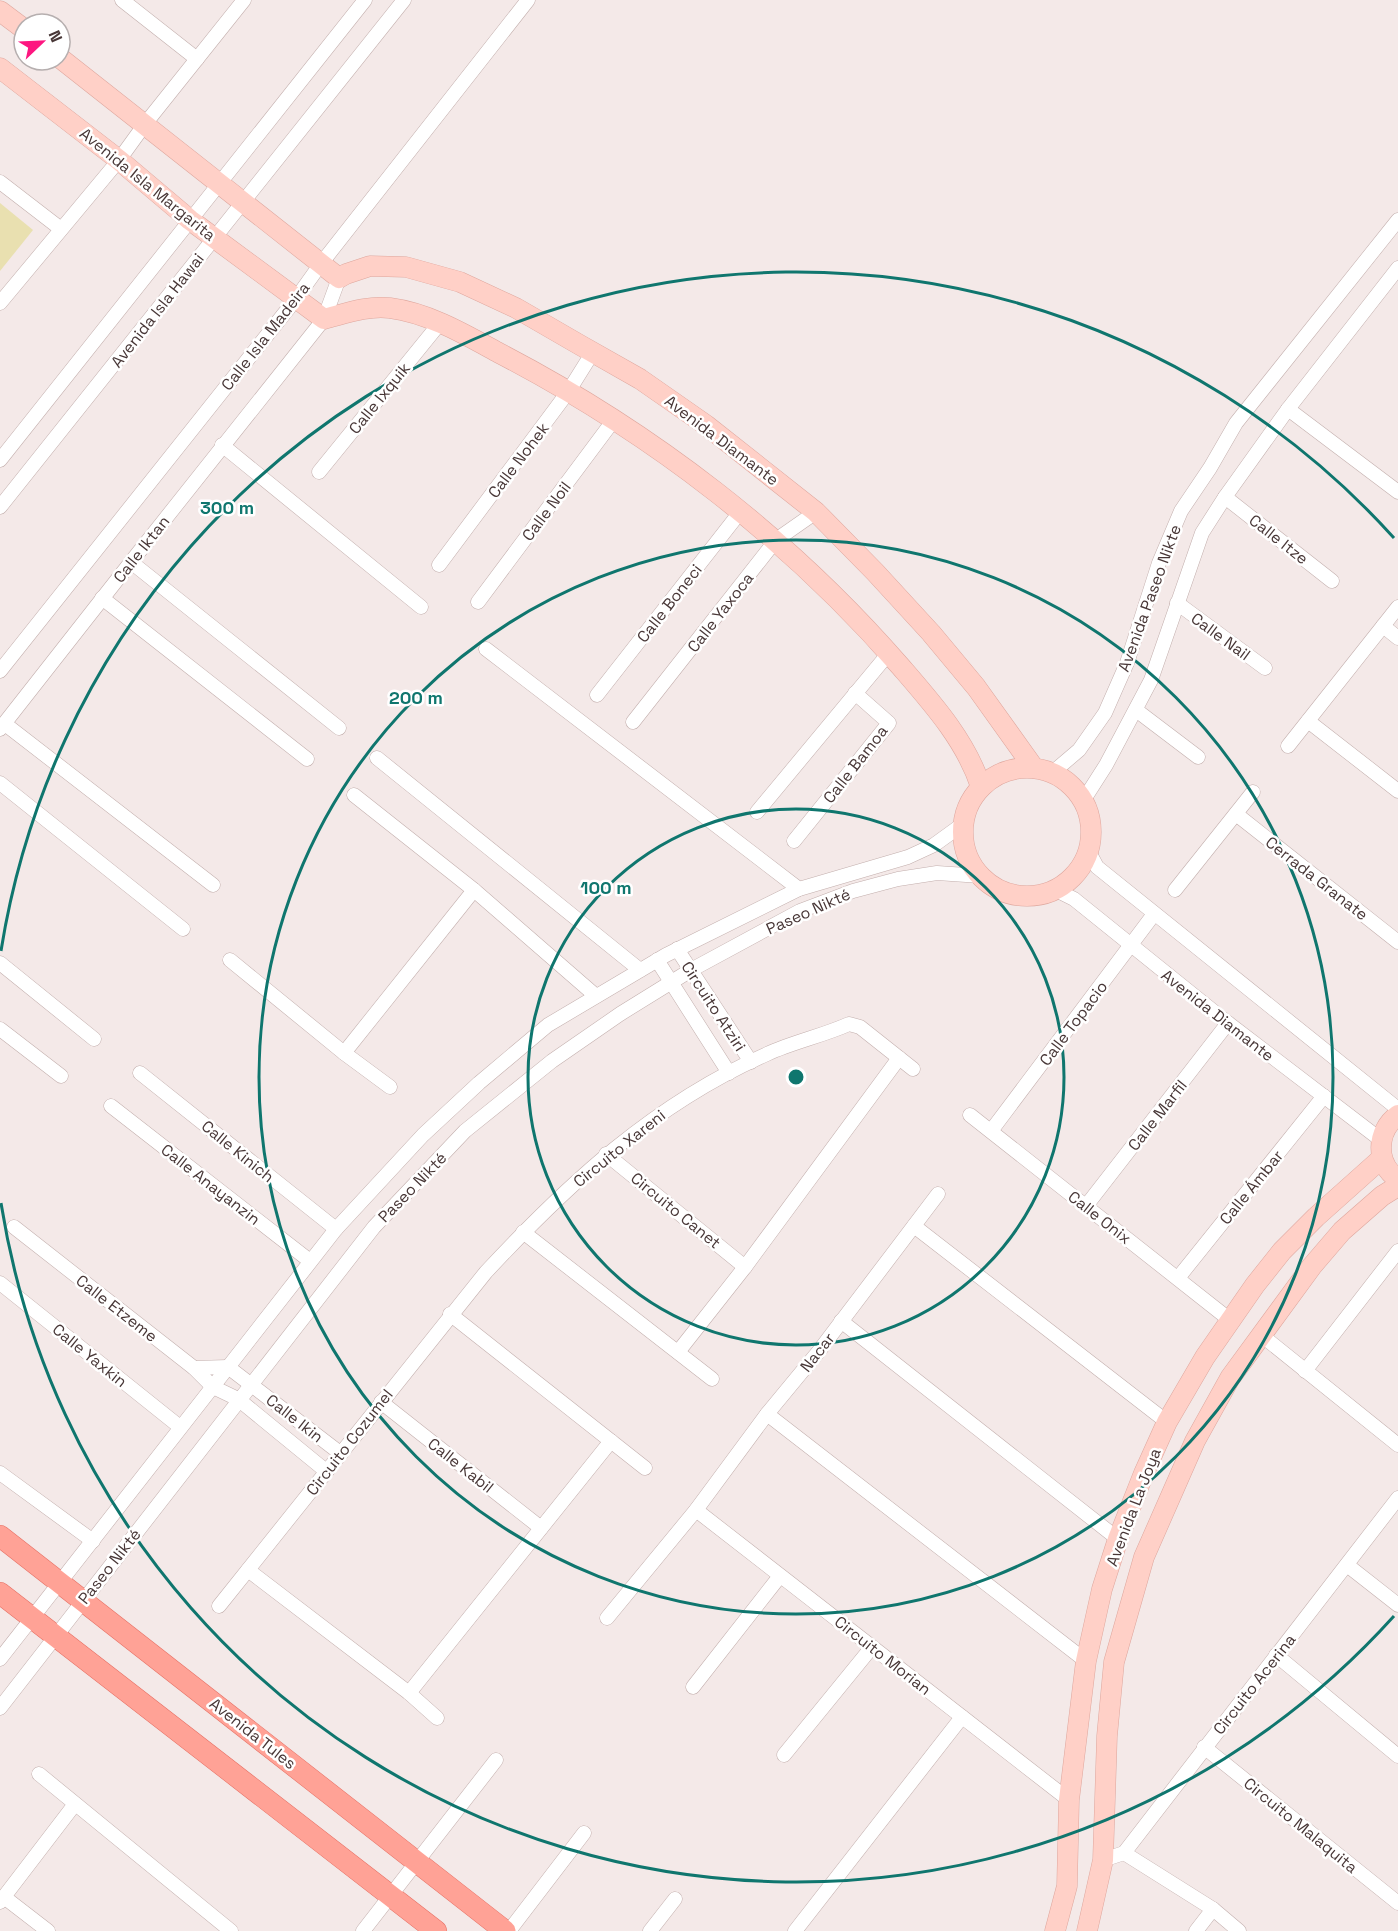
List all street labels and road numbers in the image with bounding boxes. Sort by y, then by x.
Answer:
street label: Avenida Isla Margarita [75,123,220,246]
street label: Avenida Isla Hawai [106,249,209,372]
street label: Calle Isla Madeira [217,278,314,395]
street label: Calle Ixquik [344,358,415,438]
street label: Avenida Diamante [660,391,783,490]
street label: Calle Nohek [483,418,554,502]
street label: Calle Noil [517,477,576,545]
street label: Calle Itze [1245,510,1313,569]
street label: Calle Iktan [109,511,174,587]
street label: Avenida Paseo Nikte [1113,522,1186,675]
street label: Calle Boneci [632,560,707,647]
street label: Calle Yaxoca [683,568,758,657]
street label: Calle Nail [1187,608,1255,665]
street label: Calle Bamoa [818,721,892,808]
street label: Cerrada Granate [1261,832,1372,925]
street label: Paseo Nikté [763,884,854,939]
street label: Circuito Atziri [677,957,751,1055]
street label: Avenida Diamante [1157,965,1278,1066]
street label: Calle Topacio [1035,977,1112,1070]
street label: Calle Marfil [1123,1076,1192,1155]
street label: Circuito Xareni [569,1105,670,1192]
street label: Calle Kinich [197,1116,278,1187]
street label: Calle Anayanzin [157,1139,265,1230]
street label: Calle Ámbar [1215,1146,1288,1229]
street label: Paseo Nikté [373,1148,451,1227]
street label: Circuito Canet [626,1168,725,1253]
street label: Calle Onix [1064,1186,1136,1249]
street label: Calle Etzeme [72,1270,162,1347]
street label: Calle Yaxkin [48,1319,131,1392]
street label: Nacar [795,1328,839,1376]
street label: Circuito Cozumel [301,1385,398,1500]
street label: Calle Ikin [262,1389,328,1447]
street label: Calle Kabil [423,1433,498,1498]
street label: Avenida La Joya [1101,1445,1166,1569]
street label: Paseo Nikté [73,1524,145,1608]
street label: Circuito Morian [830,1611,935,1700]
street label: Circuito Acerina [1209,1630,1300,1739]
street label: Avenida Tules [205,1693,300,1774]
street label: Circuito Malaquita [1239,1773,1362,1878]

